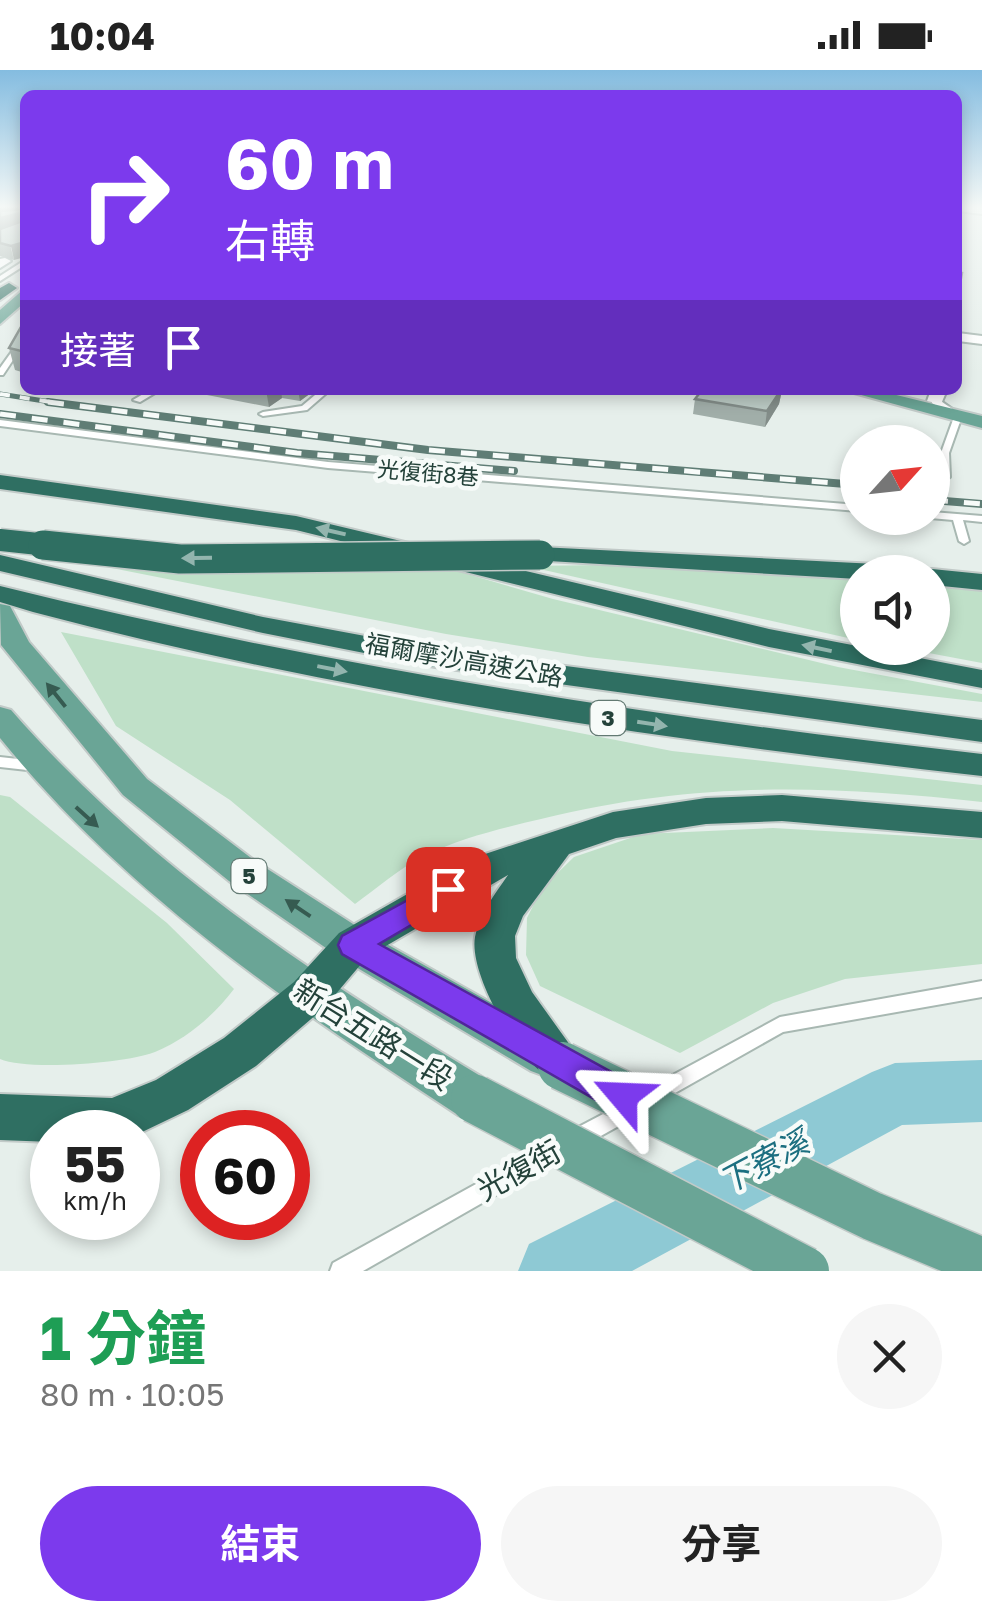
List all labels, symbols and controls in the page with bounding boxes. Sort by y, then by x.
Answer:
text: 10:04 [50,13,155,58]
text: 60 m [225,120,394,204]
icon: right [60,130,190,260]
text: 右轉 [225,213,315,267]
icon: arrive [156,320,211,375]
text: 接著 [60,327,136,372]
north arrow [840,425,950,535]
map controls [840,425,950,665]
street label: 光復街8巷 [376,455,480,490]
one-way arrow [315,523,346,538]
one-way arrow [181,550,213,566]
button: sound [840,555,950,665]
street label: 福爾摩沙高速公路 [363,627,565,692]
one-way arrow [802,639,833,655]
one-way arrow [317,662,348,678]
one-way arrow [46,682,67,707]
road number: 3 [590,701,626,735]
one-way arrow [637,717,669,733]
one-way arrow [74,805,99,827]
pin [406,847,491,932]
road number: 5 [232,859,266,893]
icon: arrive [421,862,476,917]
one-way arrow [285,900,312,918]
street label: 新台五路一段 [288,971,459,1097]
position arrow [571,1044,675,1148]
speed limit sign: 60 [180,1110,310,1240]
water label: 下寮溪 [712,1120,818,1200]
text: 55 [64,1133,125,1193]
street label: 光復街 [470,1133,567,1208]
text: km/h [63,1185,127,1216]
text: 1 分鐘 [40,1301,206,1373]
button: close [837,1304,942,1409]
text: 80 m · 10:05 [40,1375,225,1413]
button: 結束 [40,1486,481,1601]
button: 分享 [501,1486,942,1601]

